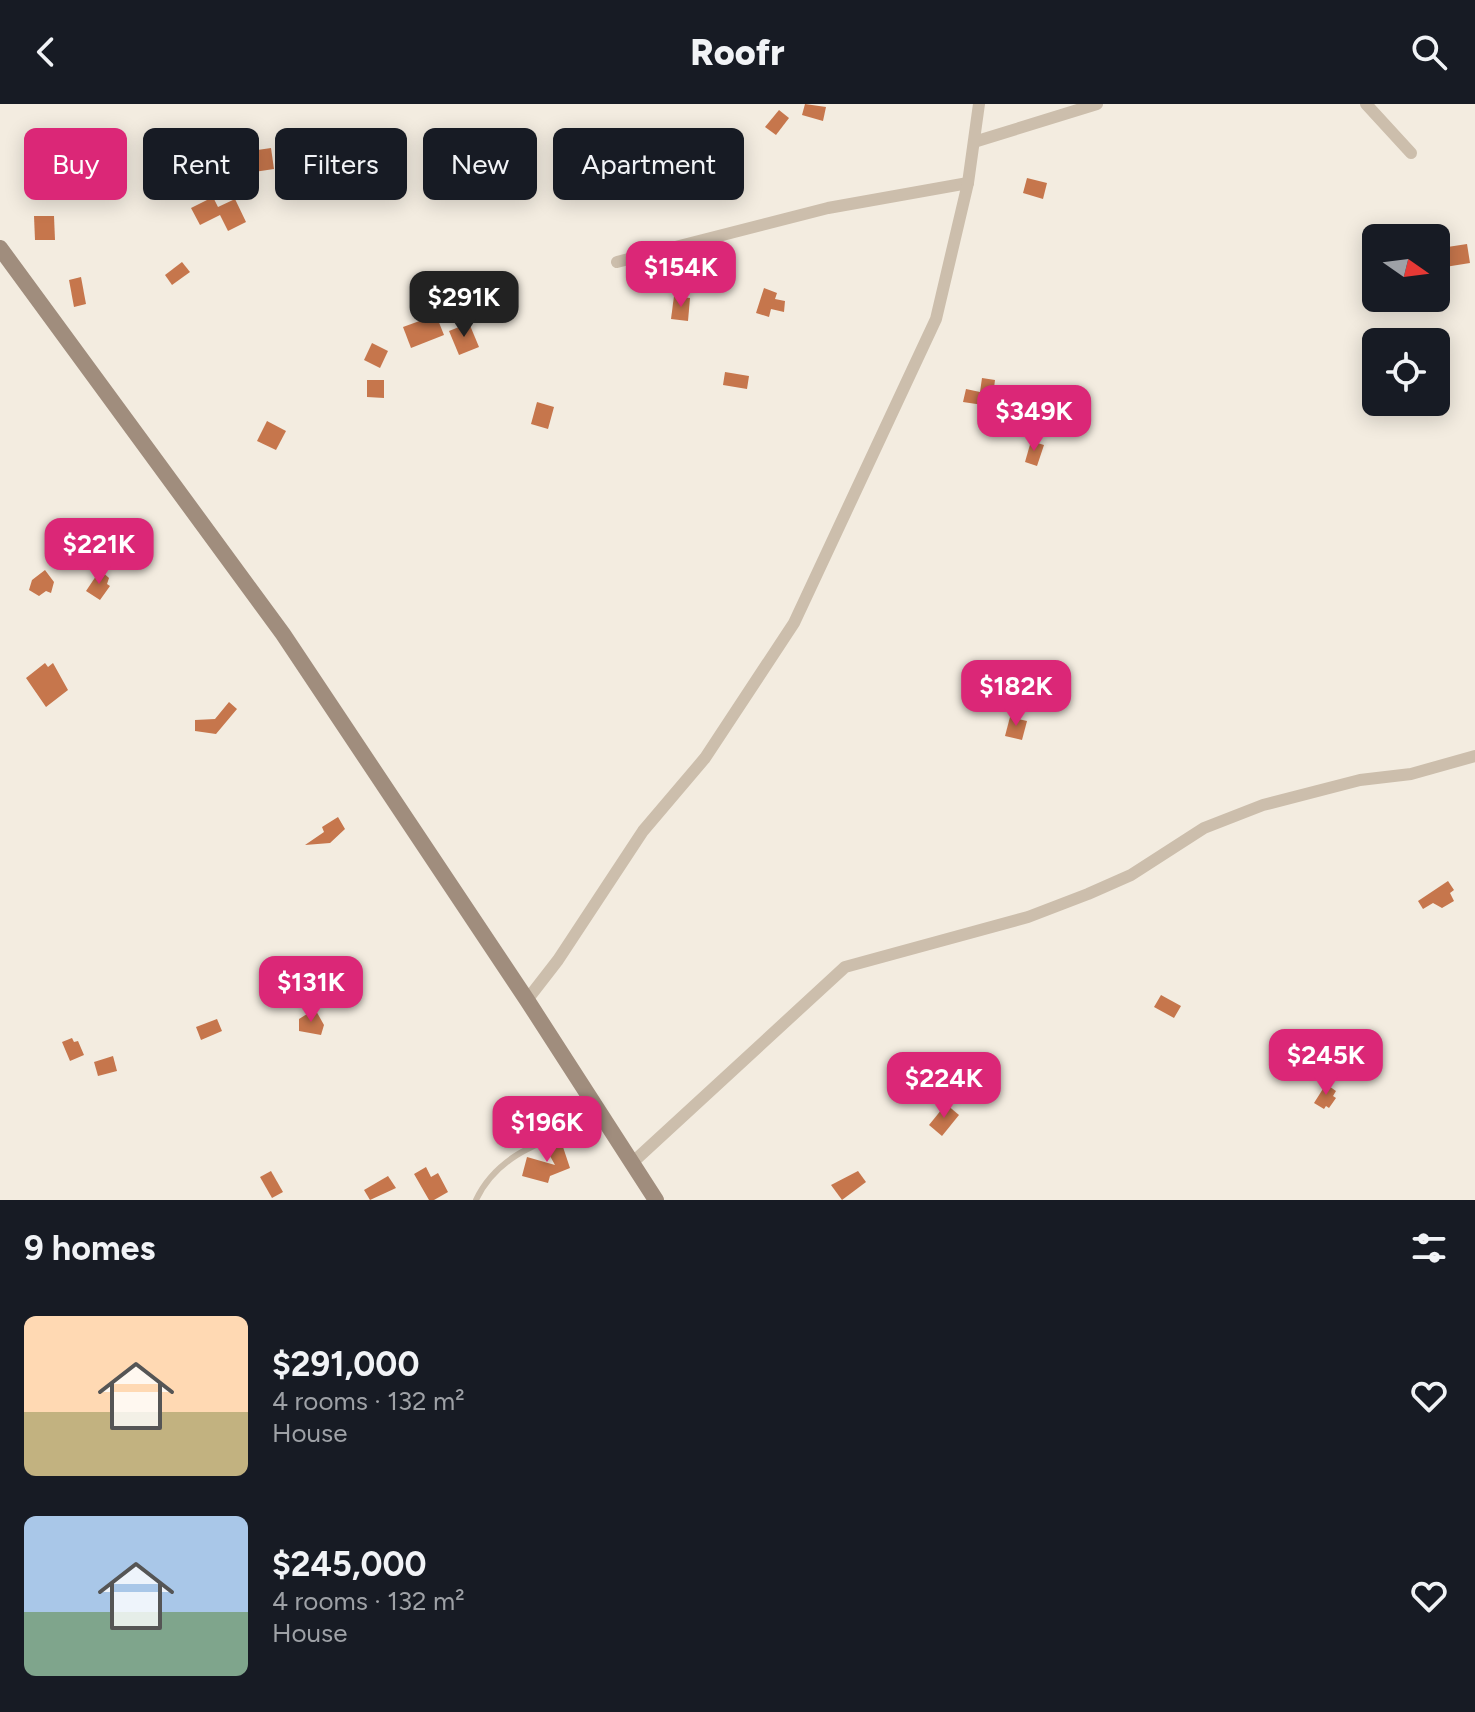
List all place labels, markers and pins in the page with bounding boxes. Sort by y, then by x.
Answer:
pin: $154K [625,241,737,309]
pin: $291K [408,271,520,339]
pin: $349K [978,385,1090,453]
pin: $221K [43,518,155,586]
pin: $182K [960,660,1072,728]
pin: $131K [255,956,367,1024]
pin: $245K [1270,1029,1382,1097]
pin: $224K [888,1052,1000,1120]
pin: $196K [491,1096,603,1164]

